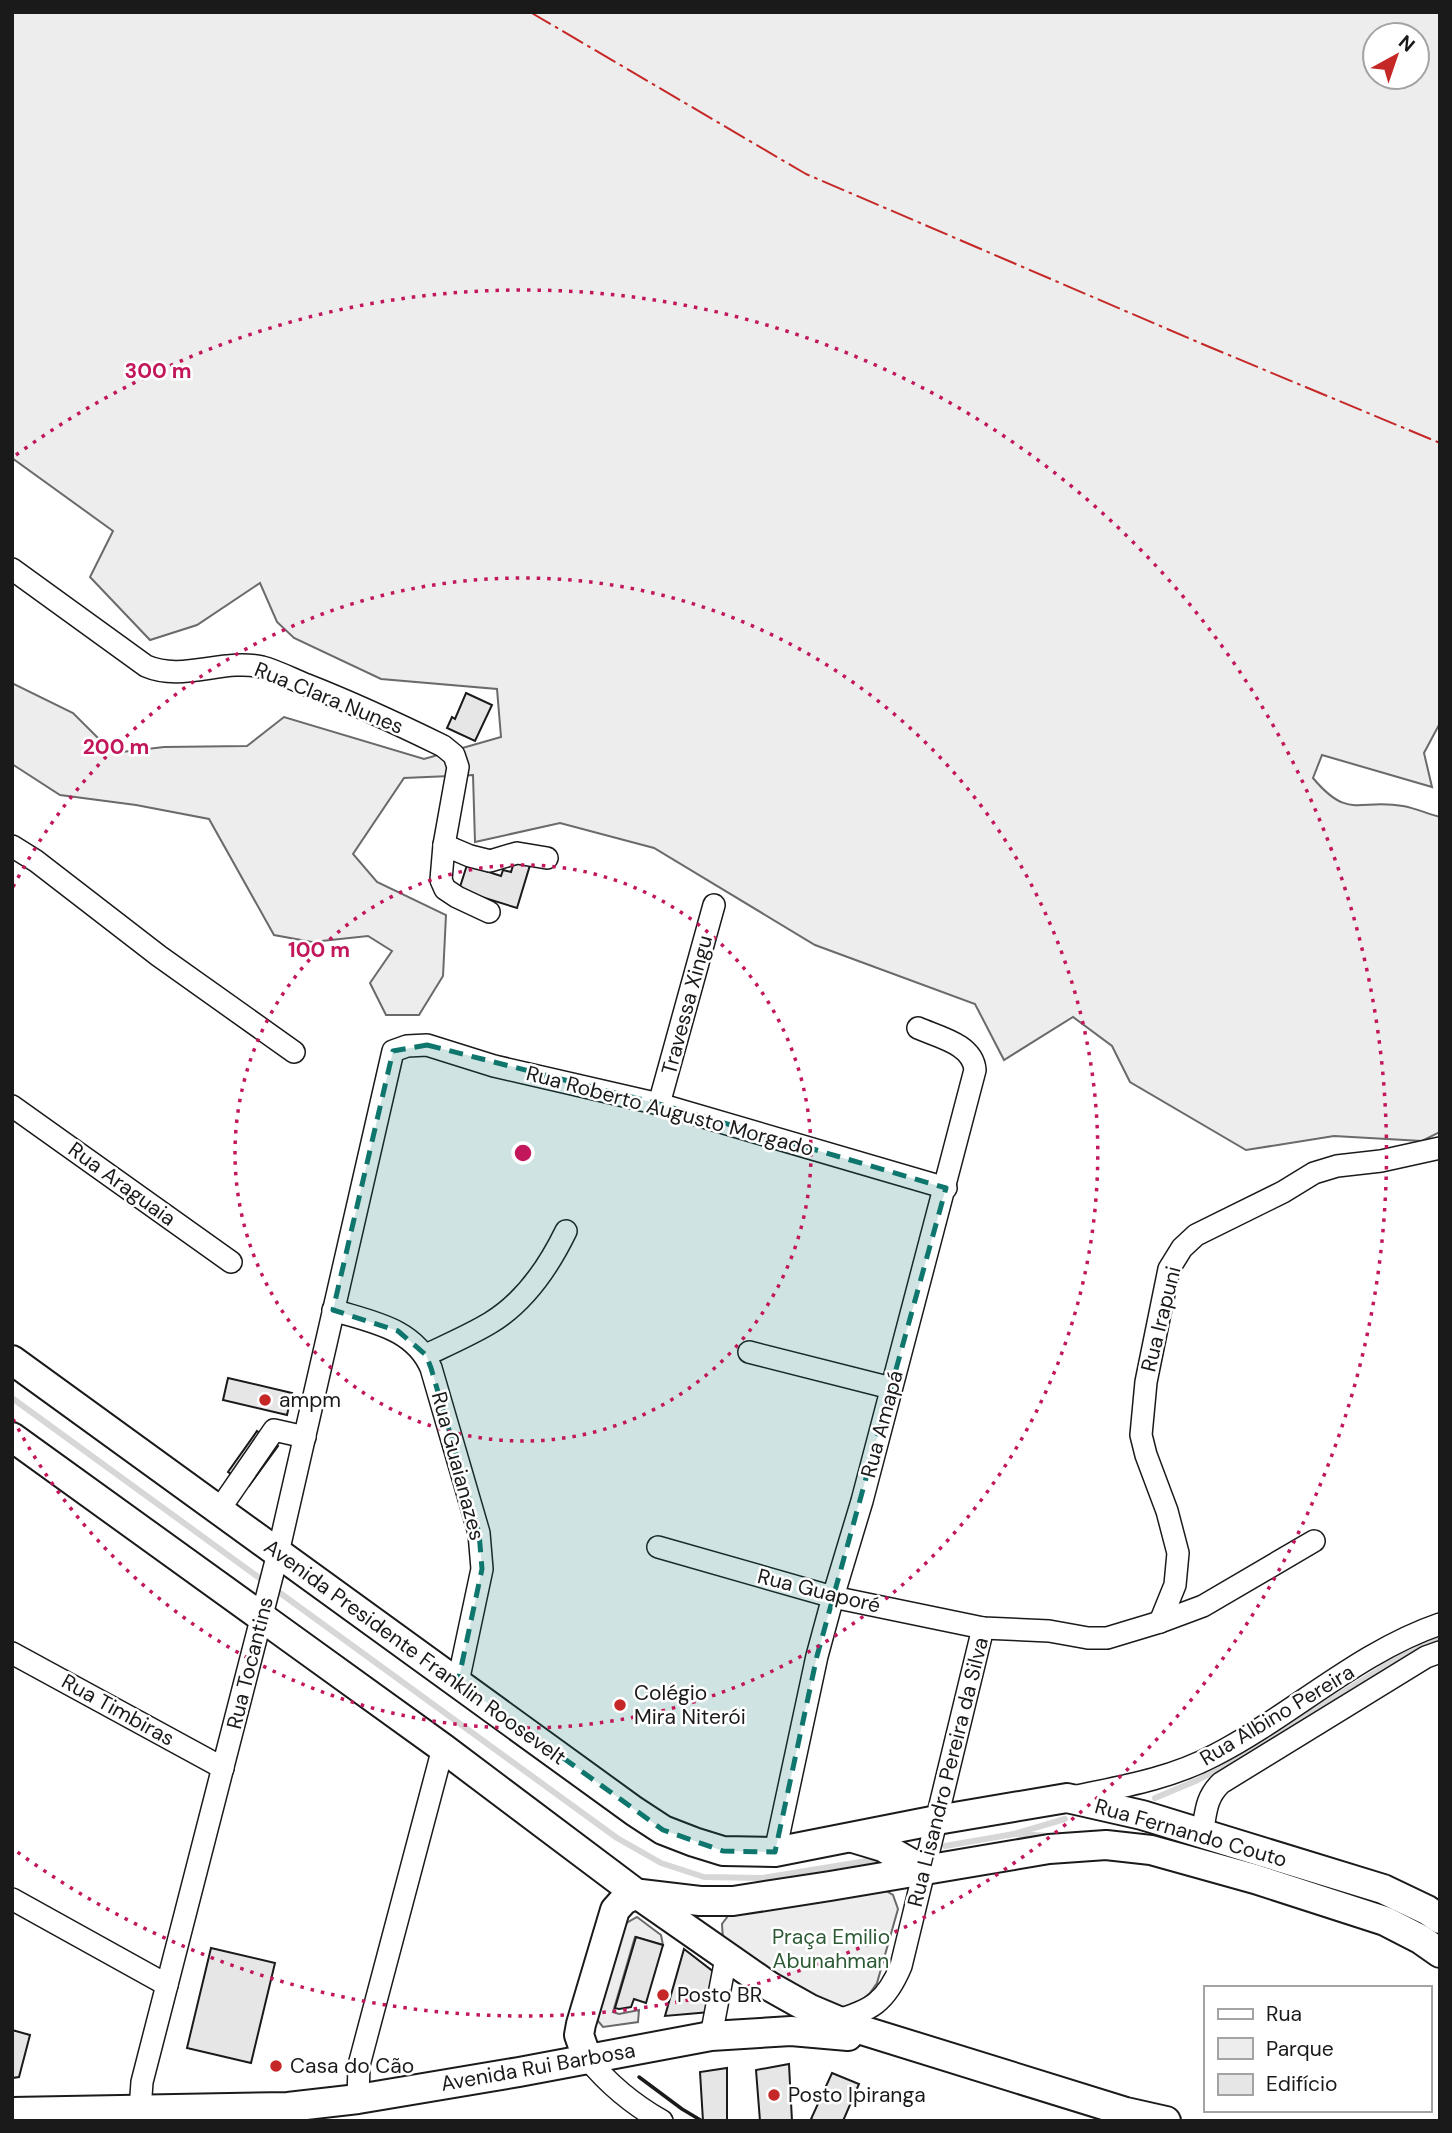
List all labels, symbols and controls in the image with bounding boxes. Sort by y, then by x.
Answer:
north arrow [1361,21,1431,91]
text: N [1393,29,1420,57]
text: 300 m [125,357,191,385]
street label: Rua Clara Nunes [250,655,408,741]
text: 200 m [83,733,149,761]
street label: Travessa Xingu [655,932,719,1078]
text: 100 m [288,936,350,964]
street label: Rua Roberto Augusto Morgado [523,1059,817,1163]
street label: Rua Araguaia [63,1136,181,1232]
centre of rings [511,1141,535,1165]
street label: Rua Irapuni [1134,1263,1188,1375]
street label: Rua Amapá [854,1367,910,1481]
place label: ampm [279,1386,341,1414]
street label: Rua Guaianazes [425,1389,491,1543]
marker: ampm [257,1392,273,1408]
street label: Avenida Presidente Franklin Roosevelt [258,1533,572,1771]
street label: Rua Guaporé [755,1562,883,1620]
street label: Rua Tocantins [220,1594,280,1732]
street label: Rua Lisandro Pereira da Silva [901,1634,995,1910]
street label: Rua Albino Pereira [1195,1658,1359,1772]
street label: Rua Timbiras [57,1667,179,1753]
place label: Colégio Mira Niterói [634,1679,746,1731]
marker: Colégio Mira Niterói [612,1697,628,1713]
street label: Rua Fernando Couto [1092,1792,1290,1874]
park label: Praça Emilio Abunahman [772,1923,890,1975]
place label: Posto BR [677,1981,762,2009]
legend [1204,1986,1431,2112]
marker: Posto BR [655,1987,671,2003]
text: Rua [1266,2000,1302,2028]
text: Parque [1266,2035,1334,2063]
street label: Avenida Rui Barbosa [438,2036,638,2098]
place label: Casa do Cão [290,2052,414,2080]
marker: Casa do Cão [268,2058,284,2074]
text: Edifício [1266,2070,1337,2098]
place label: Posto Ipiranga [788,2081,926,2109]
marker: Posto Ipiranga [766,2087,782,2103]

